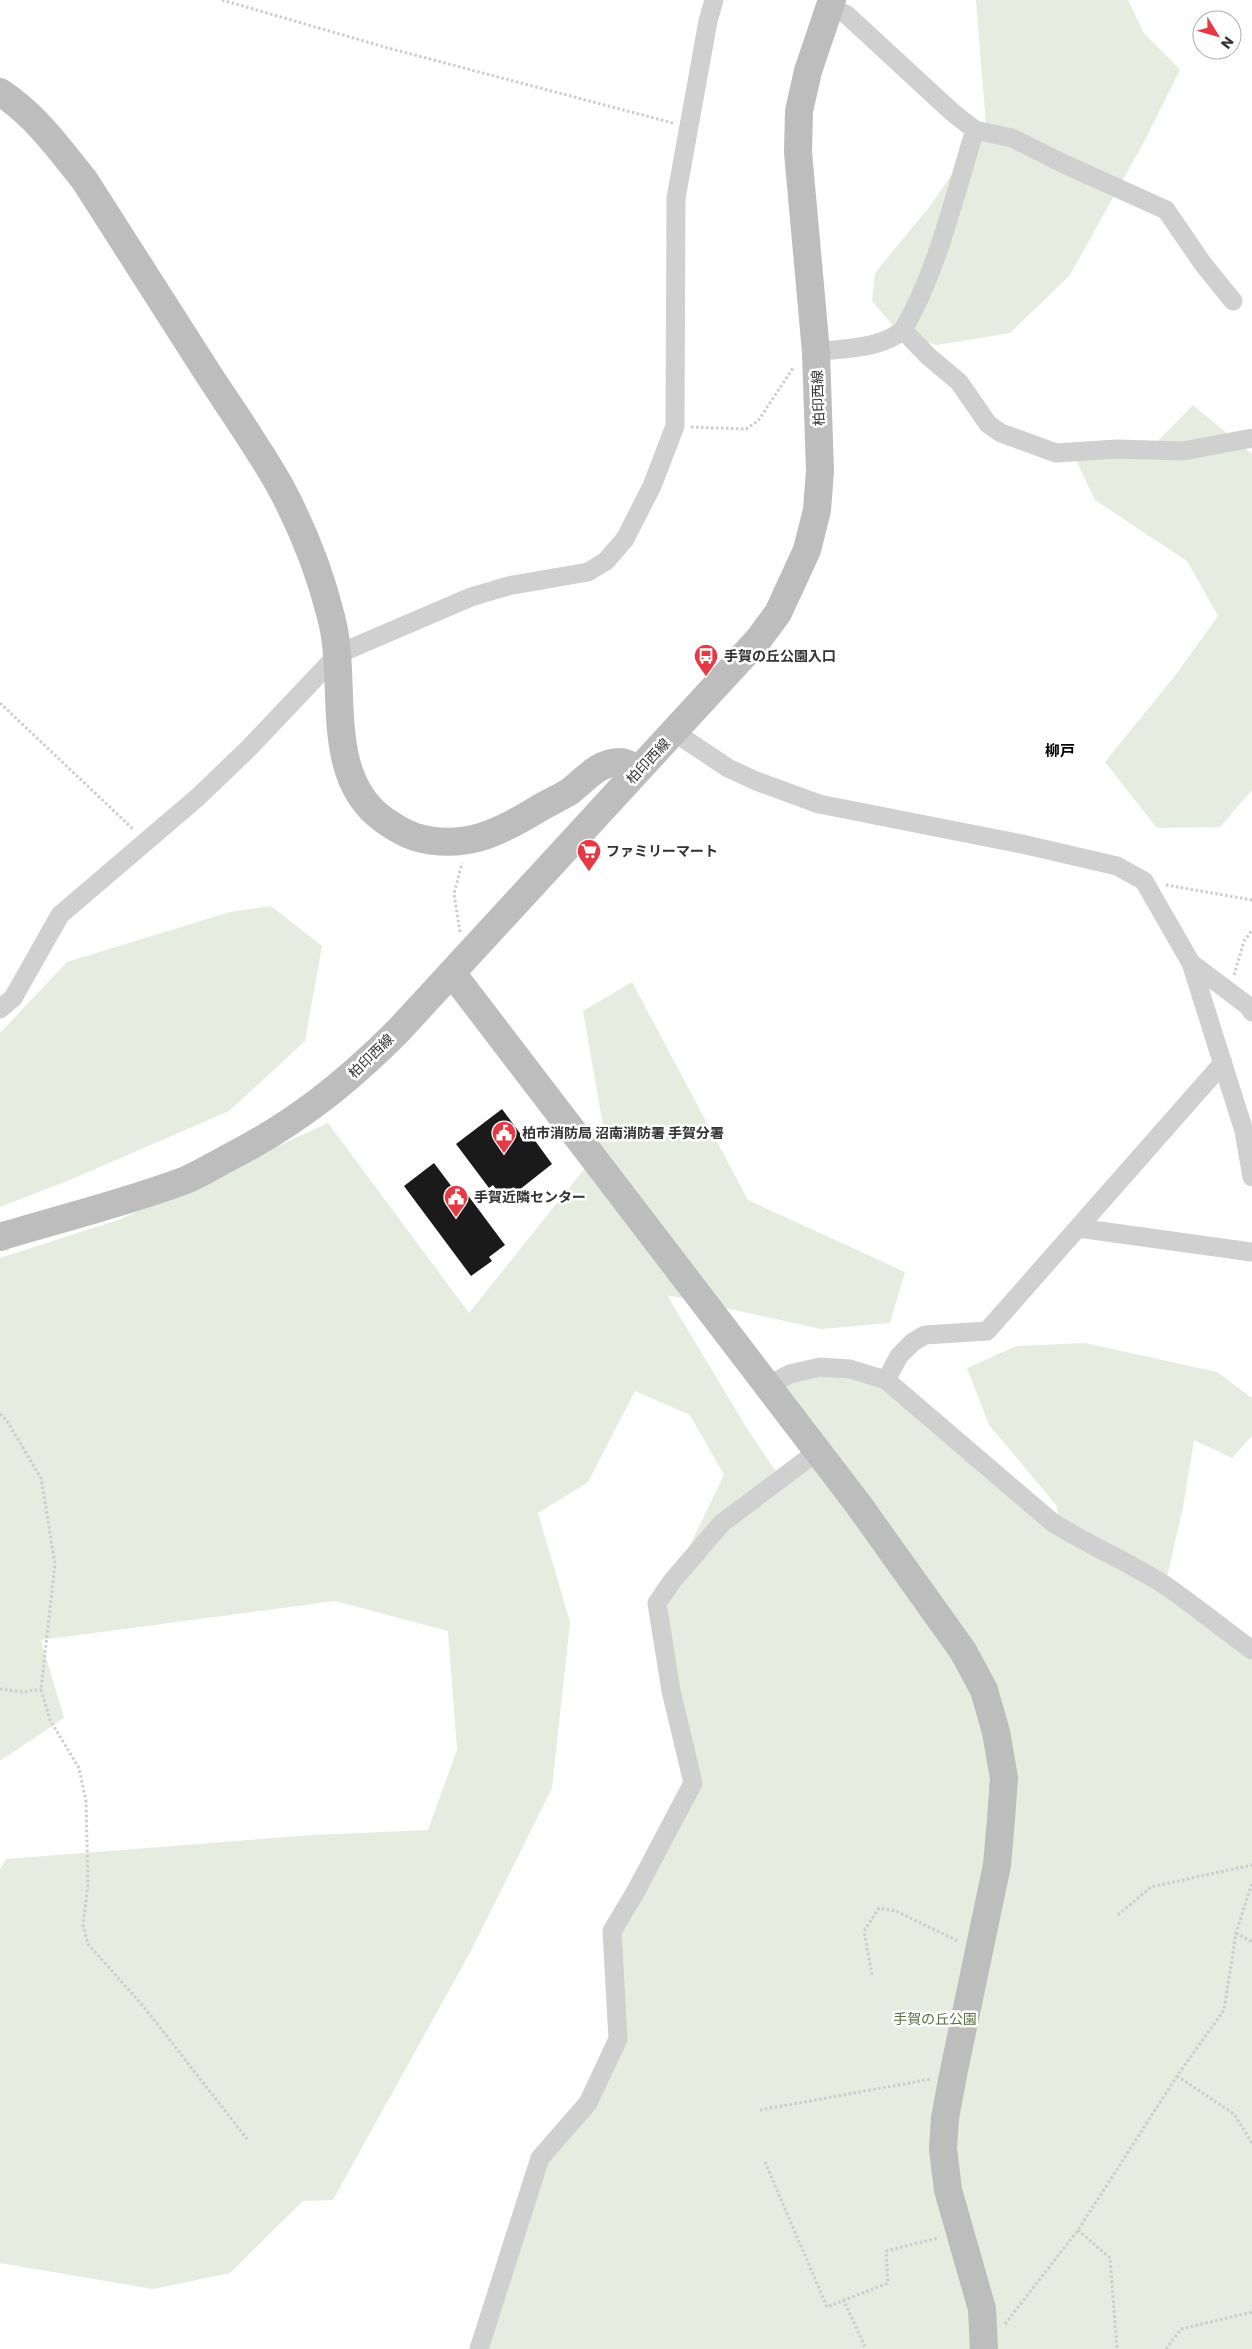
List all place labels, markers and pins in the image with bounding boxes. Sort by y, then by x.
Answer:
bus stop icon: 手賀の丘公園入口 [693,643,719,677]
place label: 手賀の丘公園入口 [724,646,836,666]
supermarket icon: ファミリーマート [576,838,602,872]
place label: ファミリーマート [606,841,718,861]
public building icon: 柏市消防局 沼南消防署 手賀分署 [491,1120,517,1154]
place label: 柏市消防局 沼南消防署 手賀分署 [522,1123,724,1143]
public building icon: 手賀近隣センター [443,1184,469,1218]
place label: 手賀近隣センター [474,1187,586,1207]

